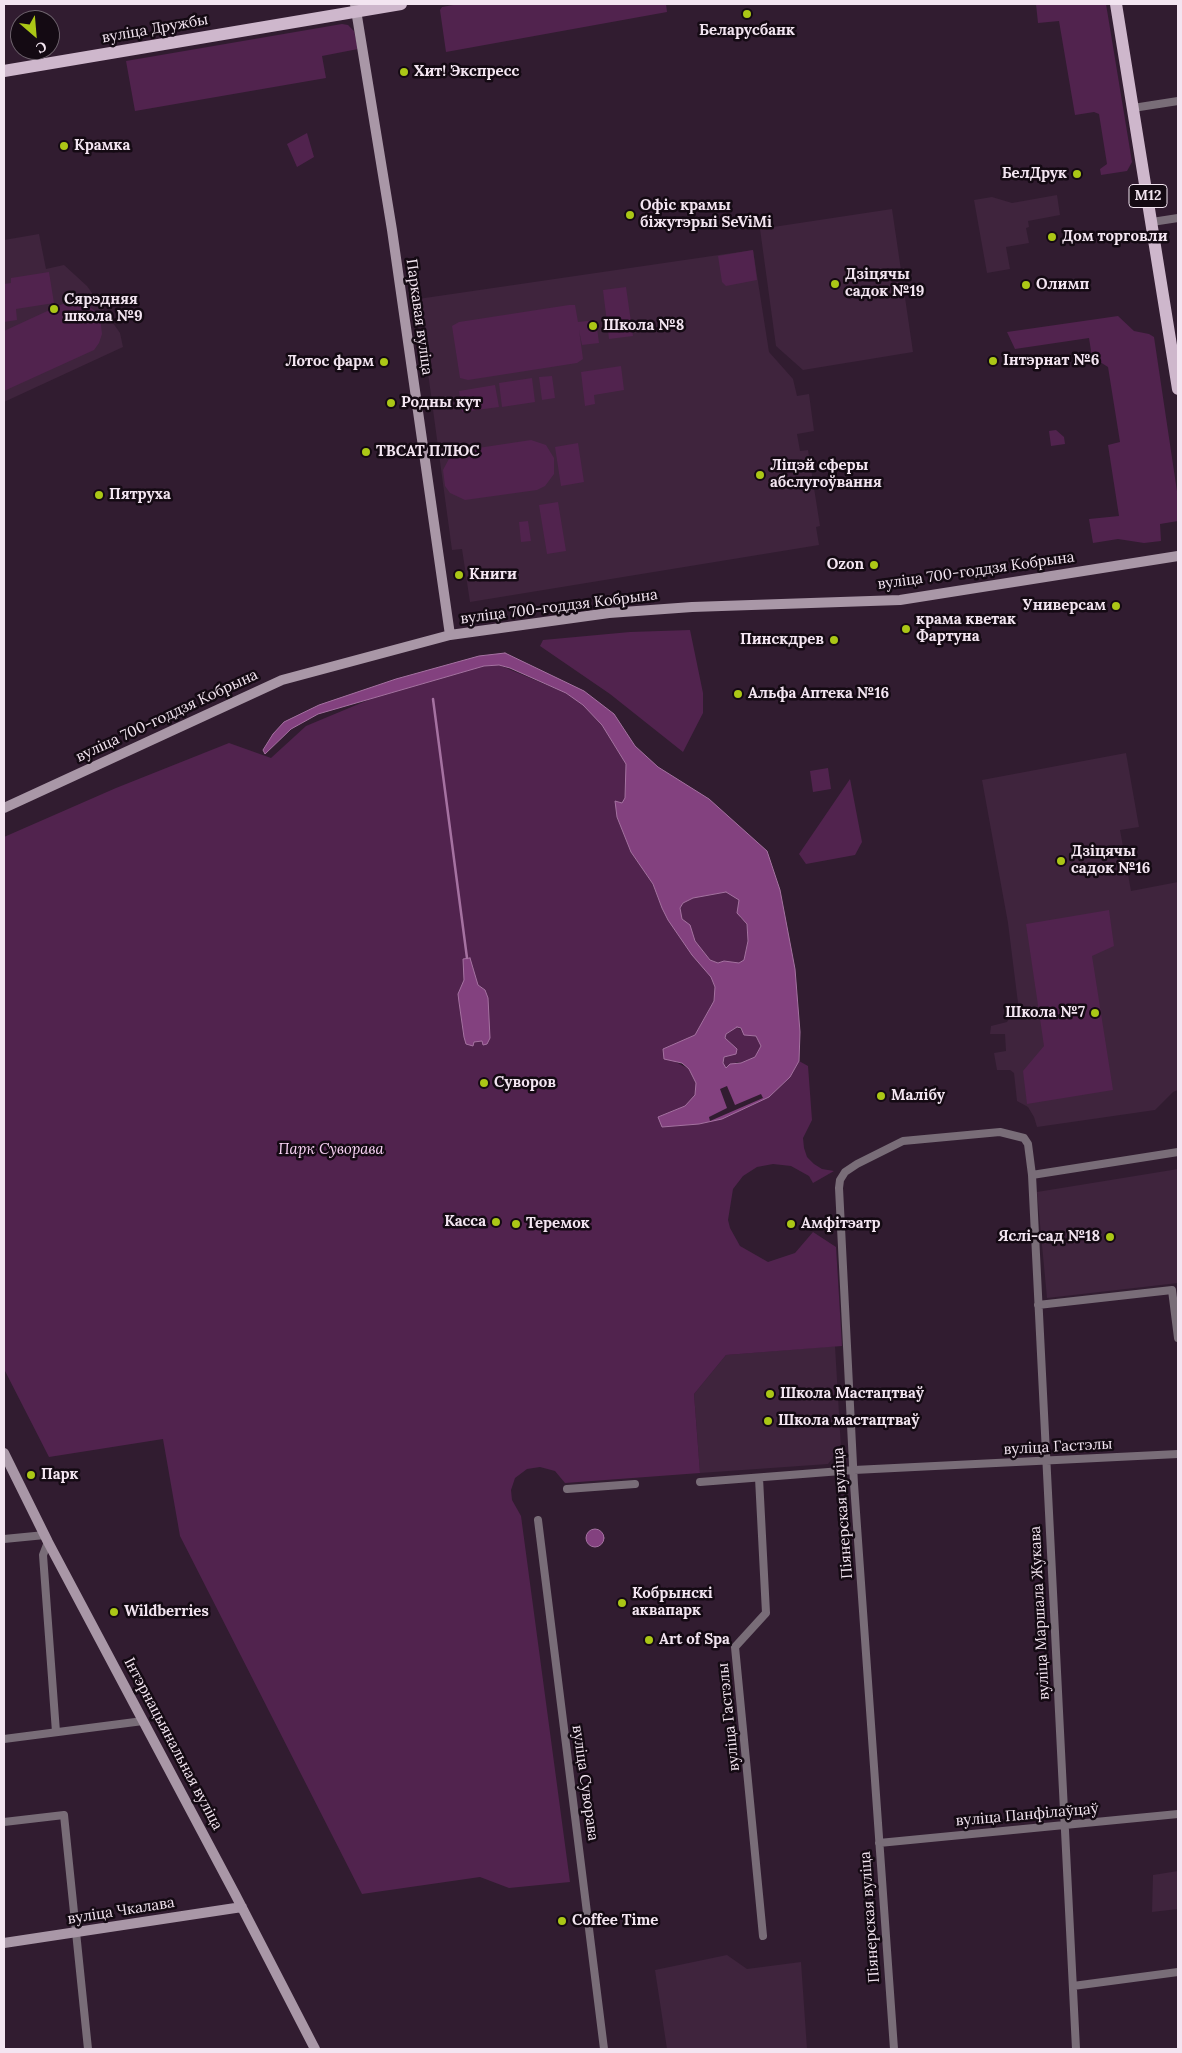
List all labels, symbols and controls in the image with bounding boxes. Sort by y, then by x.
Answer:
marker: Беларусбанк [741,8,753,20]
north arrow [10,10,60,60]
street label: вуліца Дружбы [100,11,210,47]
place label: Беларусбанк [699,22,795,40]
text: С [33,37,50,58]
place label: Хит! Экспресс [414,63,519,81]
marker: Хит! Экспресс [398,66,410,78]
place label: Крамка [74,137,130,155]
marker: Крамка [58,140,70,152]
place label: БелДрук [1002,165,1067,183]
marker: БелДрук [1071,168,1083,180]
road number: М12 [1129,185,1167,208]
place label: Офіс крамы біжутэрыі SeViMi [640,197,772,232]
marker: Офіс крамы біжутэрыі SeViMi [624,209,636,221]
place label: Дом торговли [1062,228,1168,246]
marker: Дом торговли [1046,231,1058,243]
street label: Паркавая вуліца [402,258,436,376]
place label: Дзіцячы садок №19 [845,266,924,301]
place label: Олимп [1036,276,1089,294]
marker: Дзіцячы садок №19 [829,278,841,290]
marker: Олимп [1020,279,1032,291]
place label: Сярэдняя школа №9 [64,291,143,326]
marker: Сярэдняя школа №9 [48,303,60,315]
place label: Школа №8 [603,317,684,335]
marker: Школа №8 [587,320,599,332]
place label: Інтэрнат №6 [1003,352,1099,370]
place label: Лотос фарм [285,353,374,371]
marker: Інтэрнат №6 [987,355,999,367]
marker: Лотос фарм [378,356,390,368]
place label: Родны кут [401,394,481,412]
marker: Родны кут [385,397,397,409]
place label: ТВСАТ ПЛЮС [376,443,480,461]
marker: ТВСАТ ПЛЮС [360,446,372,458]
place label: Ліцэй сферы абслугоўвання [770,457,882,492]
marker: Ліцэй сферы абслугоўвання [754,469,766,481]
place label: Пятруха [109,486,171,504]
marker: Пятруха [93,489,105,501]
street label: вуліца 700-годдзя Кобрына [876,548,1076,594]
place label: Ozon [827,556,864,574]
marker: Ozon [868,559,880,571]
place label: Книги [469,566,517,584]
marker: Книги [453,569,465,581]
street label: вуліца 700-годдзя Кобрына [459,586,659,628]
place label: Универсам [1023,597,1106,615]
marker: Универсам [1110,600,1122,612]
place label: крама кветак Фартуна [916,611,1016,646]
marker: крама кветак Фартуна [900,623,912,635]
place label: Пинскдрев [740,631,824,649]
marker: Пинскдрев [828,634,840,646]
street label: вуліца 700-годдзя Кобрына [73,666,261,766]
place label: Альфа Аптека №16 [748,685,889,703]
marker: Альфа Аптека №16 [732,688,744,700]
place label: Дзіцячы садок №16 [1071,843,1150,878]
marker: Дзіцячы садок №16 [1055,855,1067,867]
place label: Школа №7 [1005,1004,1085,1022]
marker: Школа №7 [1089,1007,1101,1019]
place label: Суворов [494,1074,556,1092]
marker: Суворов [478,1077,490,1089]
place label: Малібу [891,1087,945,1105]
marker: Малібу [875,1090,887,1102]
park label: Парк Суворава [278,1141,384,1159]
place label: Касса [444,1213,486,1231]
place label: Теремок [526,1215,590,1233]
place label: Амфітэатр [801,1215,880,1233]
marker: Касса [490,1216,502,1228]
marker: Теремок [510,1218,522,1230]
marker: Амфітэатр [785,1218,797,1230]
place label: Яслі-сад №18 [998,1228,1100,1246]
marker: Яслі-сад №18 [1104,1231,1116,1243]
place label: Школа Мастацтваў [780,1385,924,1403]
marker: Школа Мастацтваў [764,1388,776,1400]
place label: Школа мастацтваў [778,1412,919,1430]
marker: Школа мастацтваў [762,1415,774,1427]
street label: вуліца Гастэлы [1003,1435,1113,1459]
street label: Піянерская вуліца [829,1447,857,1579]
place label: Парк [41,1466,78,1484]
marker: Парк [25,1469,37,1481]
street label: вуліца Маршала Жукава [1026,1526,1054,1700]
place label: Кобрынскі аквапарк [632,1585,713,1620]
marker: Кобрынскі аквапарк [616,1597,628,1609]
place label: Wildberries [124,1603,209,1621]
marker: Wildberries [108,1606,120,1618]
place label: Art of Spa [659,1631,730,1649]
marker: Art of Spa [643,1634,655,1646]
street label: Інтэрнацыянальная вуліца [120,1655,226,1833]
street label: вуліца Гастэлы [714,1662,744,1772]
street label: вуліца Суворава [568,1724,602,1842]
street label: вуліца Панфілаўцаў [955,1800,1099,1830]
street label: Піянерская вуліца [856,1851,884,1983]
street label: вуліца Чкалава [66,1894,176,1928]
place label: Coffee Time [572,1912,658,1930]
marker: Coffee Time [556,1915,568,1927]

